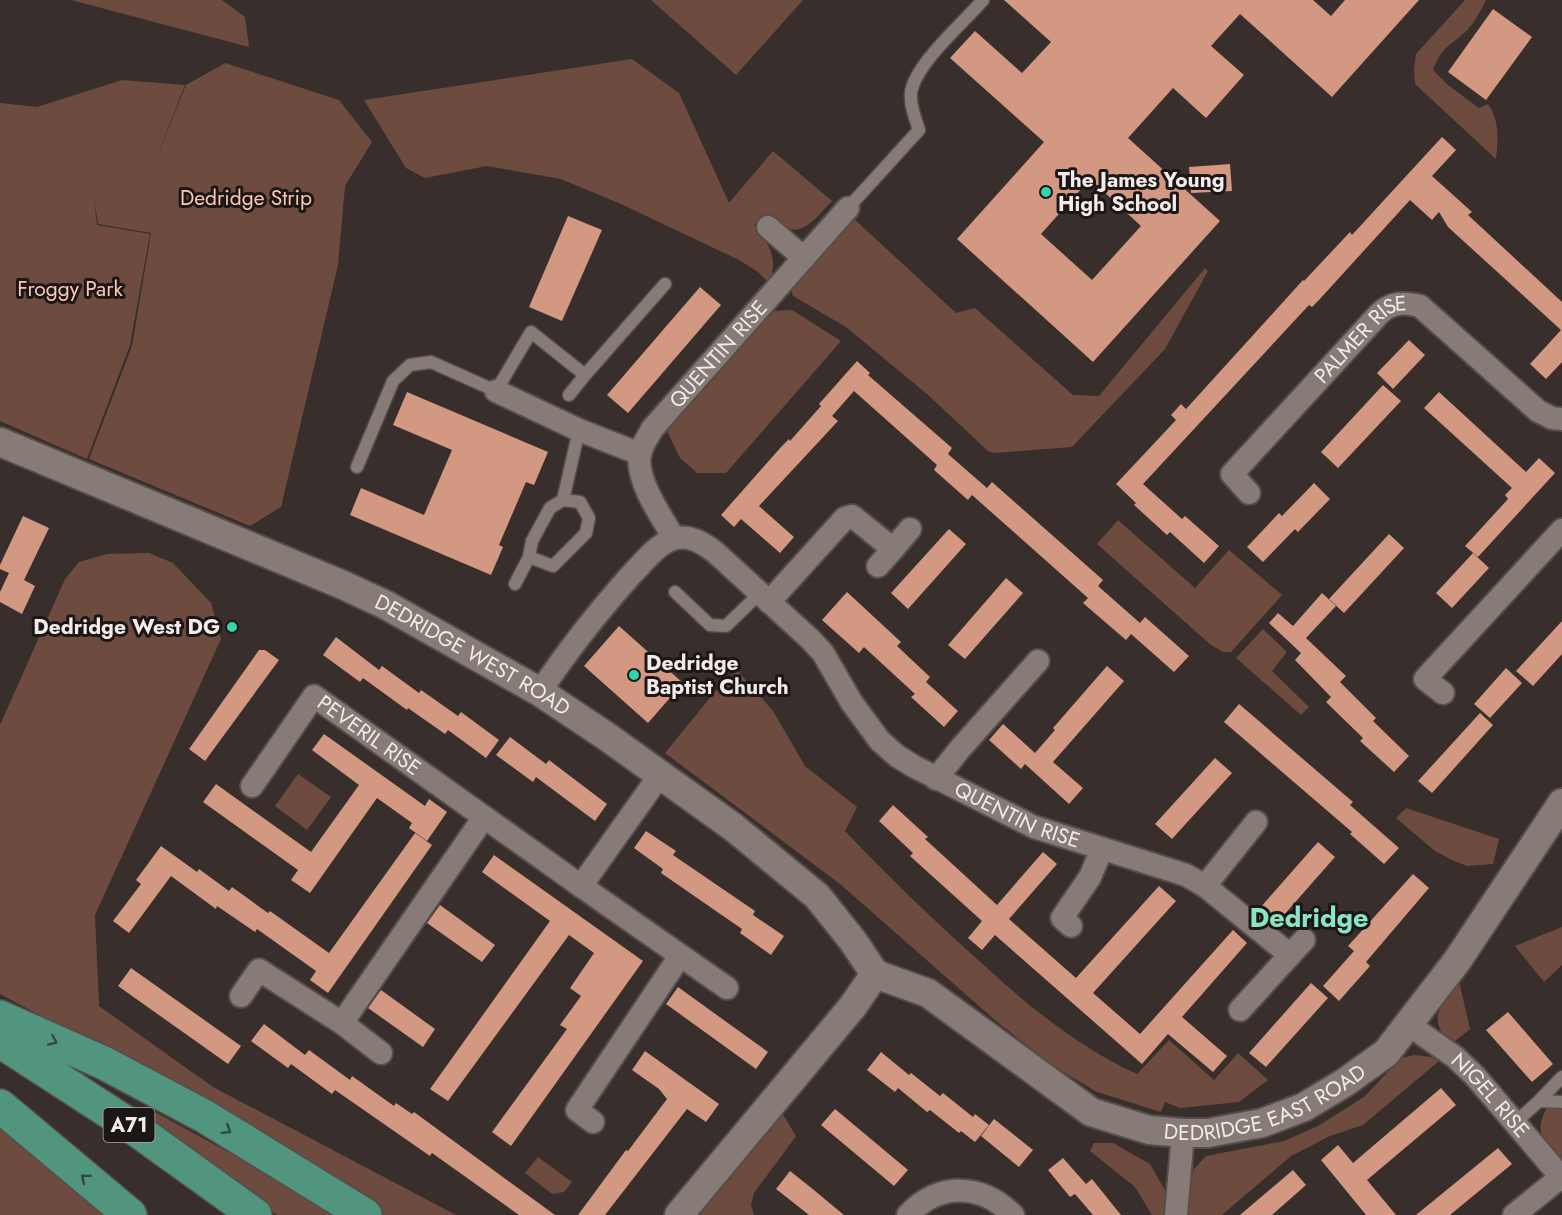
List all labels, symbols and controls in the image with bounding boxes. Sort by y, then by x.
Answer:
place label: The James Young High School [1058,165,1225,219]
park label: Dedridge Strip [180,183,312,213]
marker: The James Young High School [1039,185,1053,199]
park label: Froggy Park [17,274,123,304]
street label: PALMER RISE [1307,288,1407,390]
street label: QUENTIN RISE [662,294,774,415]
street label: DEDRIDGE WEST ROAD [370,587,576,723]
place label: Dedridge West DG [33,612,220,642]
marker: Dedridge West DG [225,620,239,634]
place label: Dedridge Baptist Church [646,648,789,702]
marker: Dedridge Baptist Church [627,668,641,682]
street label: PEVERIL RISE [311,688,427,783]
street label: QUENTIN RISE [949,774,1084,856]
district label: Dedridge [1249,898,1369,937]
one-way arrow [47,1034,58,1046]
street label: NIGEL RISE [1444,1046,1536,1144]
street label: DEDRIDGE EAST ROAD [1163,1057,1372,1148]
road number: A71 [104,1108,154,1142]
one-way arrow [221,1123,231,1135]
one-way arrow [81,1174,92,1185]

